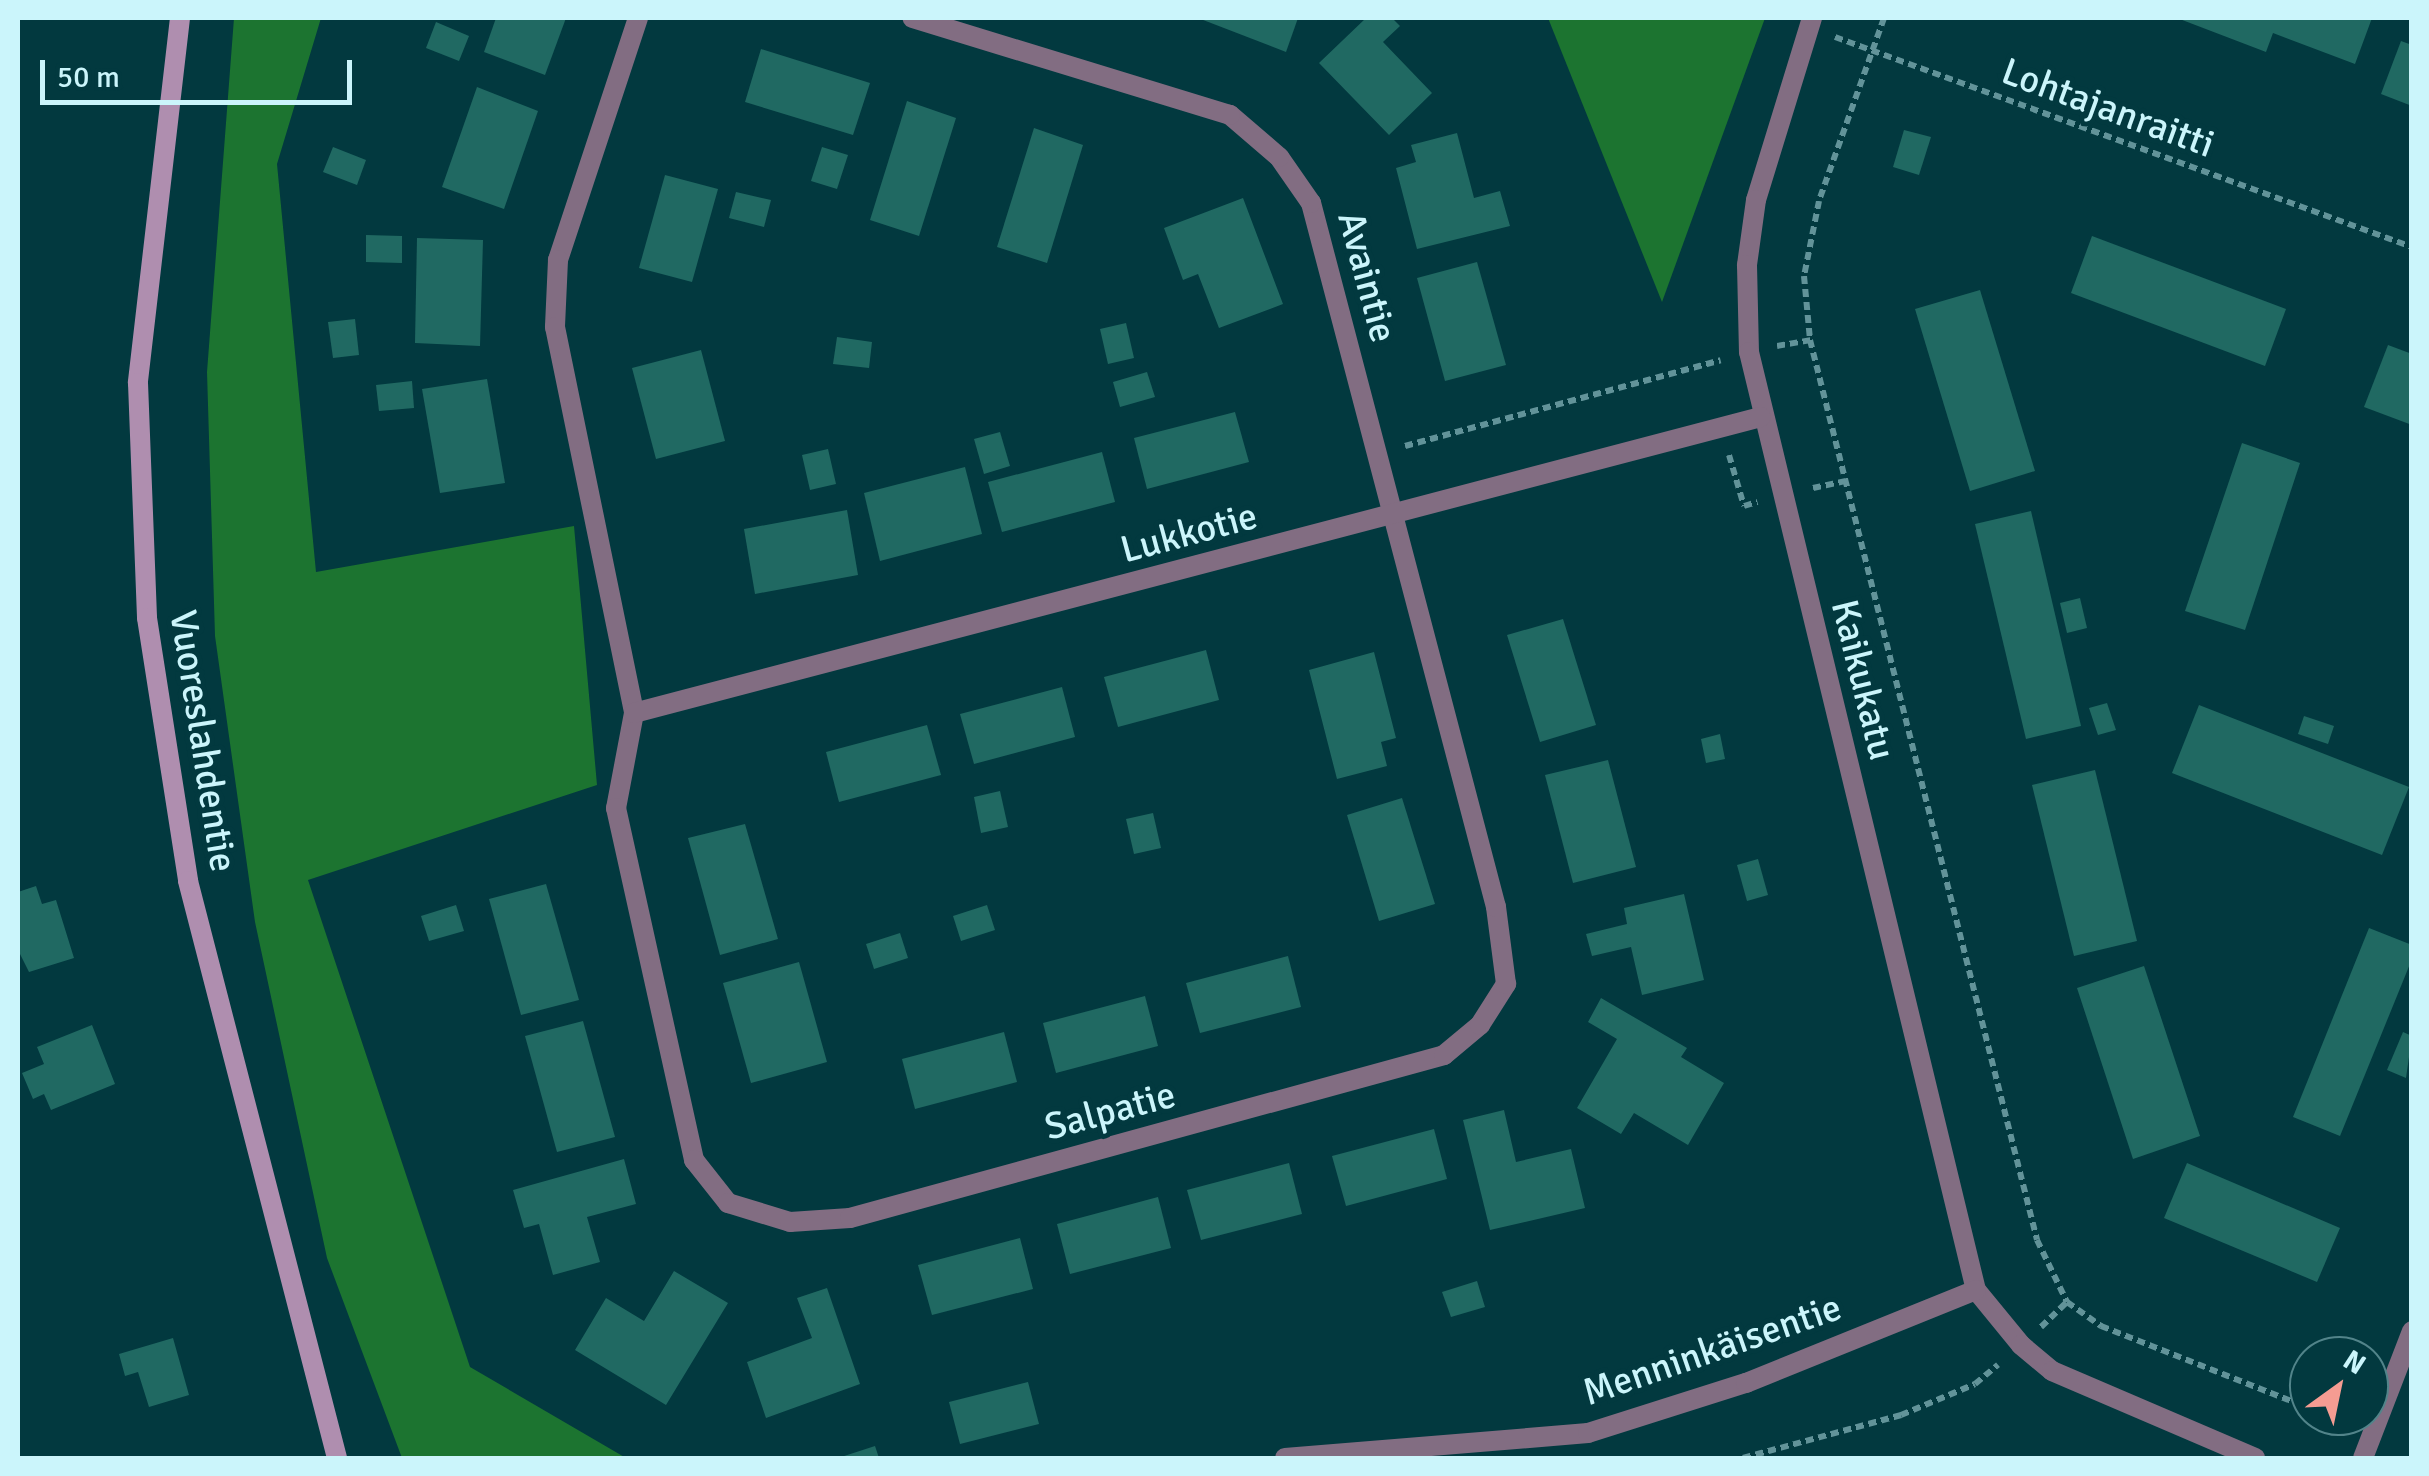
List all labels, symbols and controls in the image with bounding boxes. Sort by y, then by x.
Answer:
scale bar [45,40,358,102]
street label: Lohtajanraitti [1995,48,2221,168]
text: 50 m [57,59,120,96]
street label: Avaintie [1328,207,1406,347]
street label: Lukkotie [1116,493,1262,573]
street label: Kaikukatu [1821,595,1905,765]
street label: Vuoreslahdentie [160,607,246,875]
street label: Salpatie [1040,1072,1180,1150]
street label: Menninkäisentie [1577,1284,1847,1416]
north arrow [2289,1336,2389,1436]
text: N [2337,1343,2372,1382]

